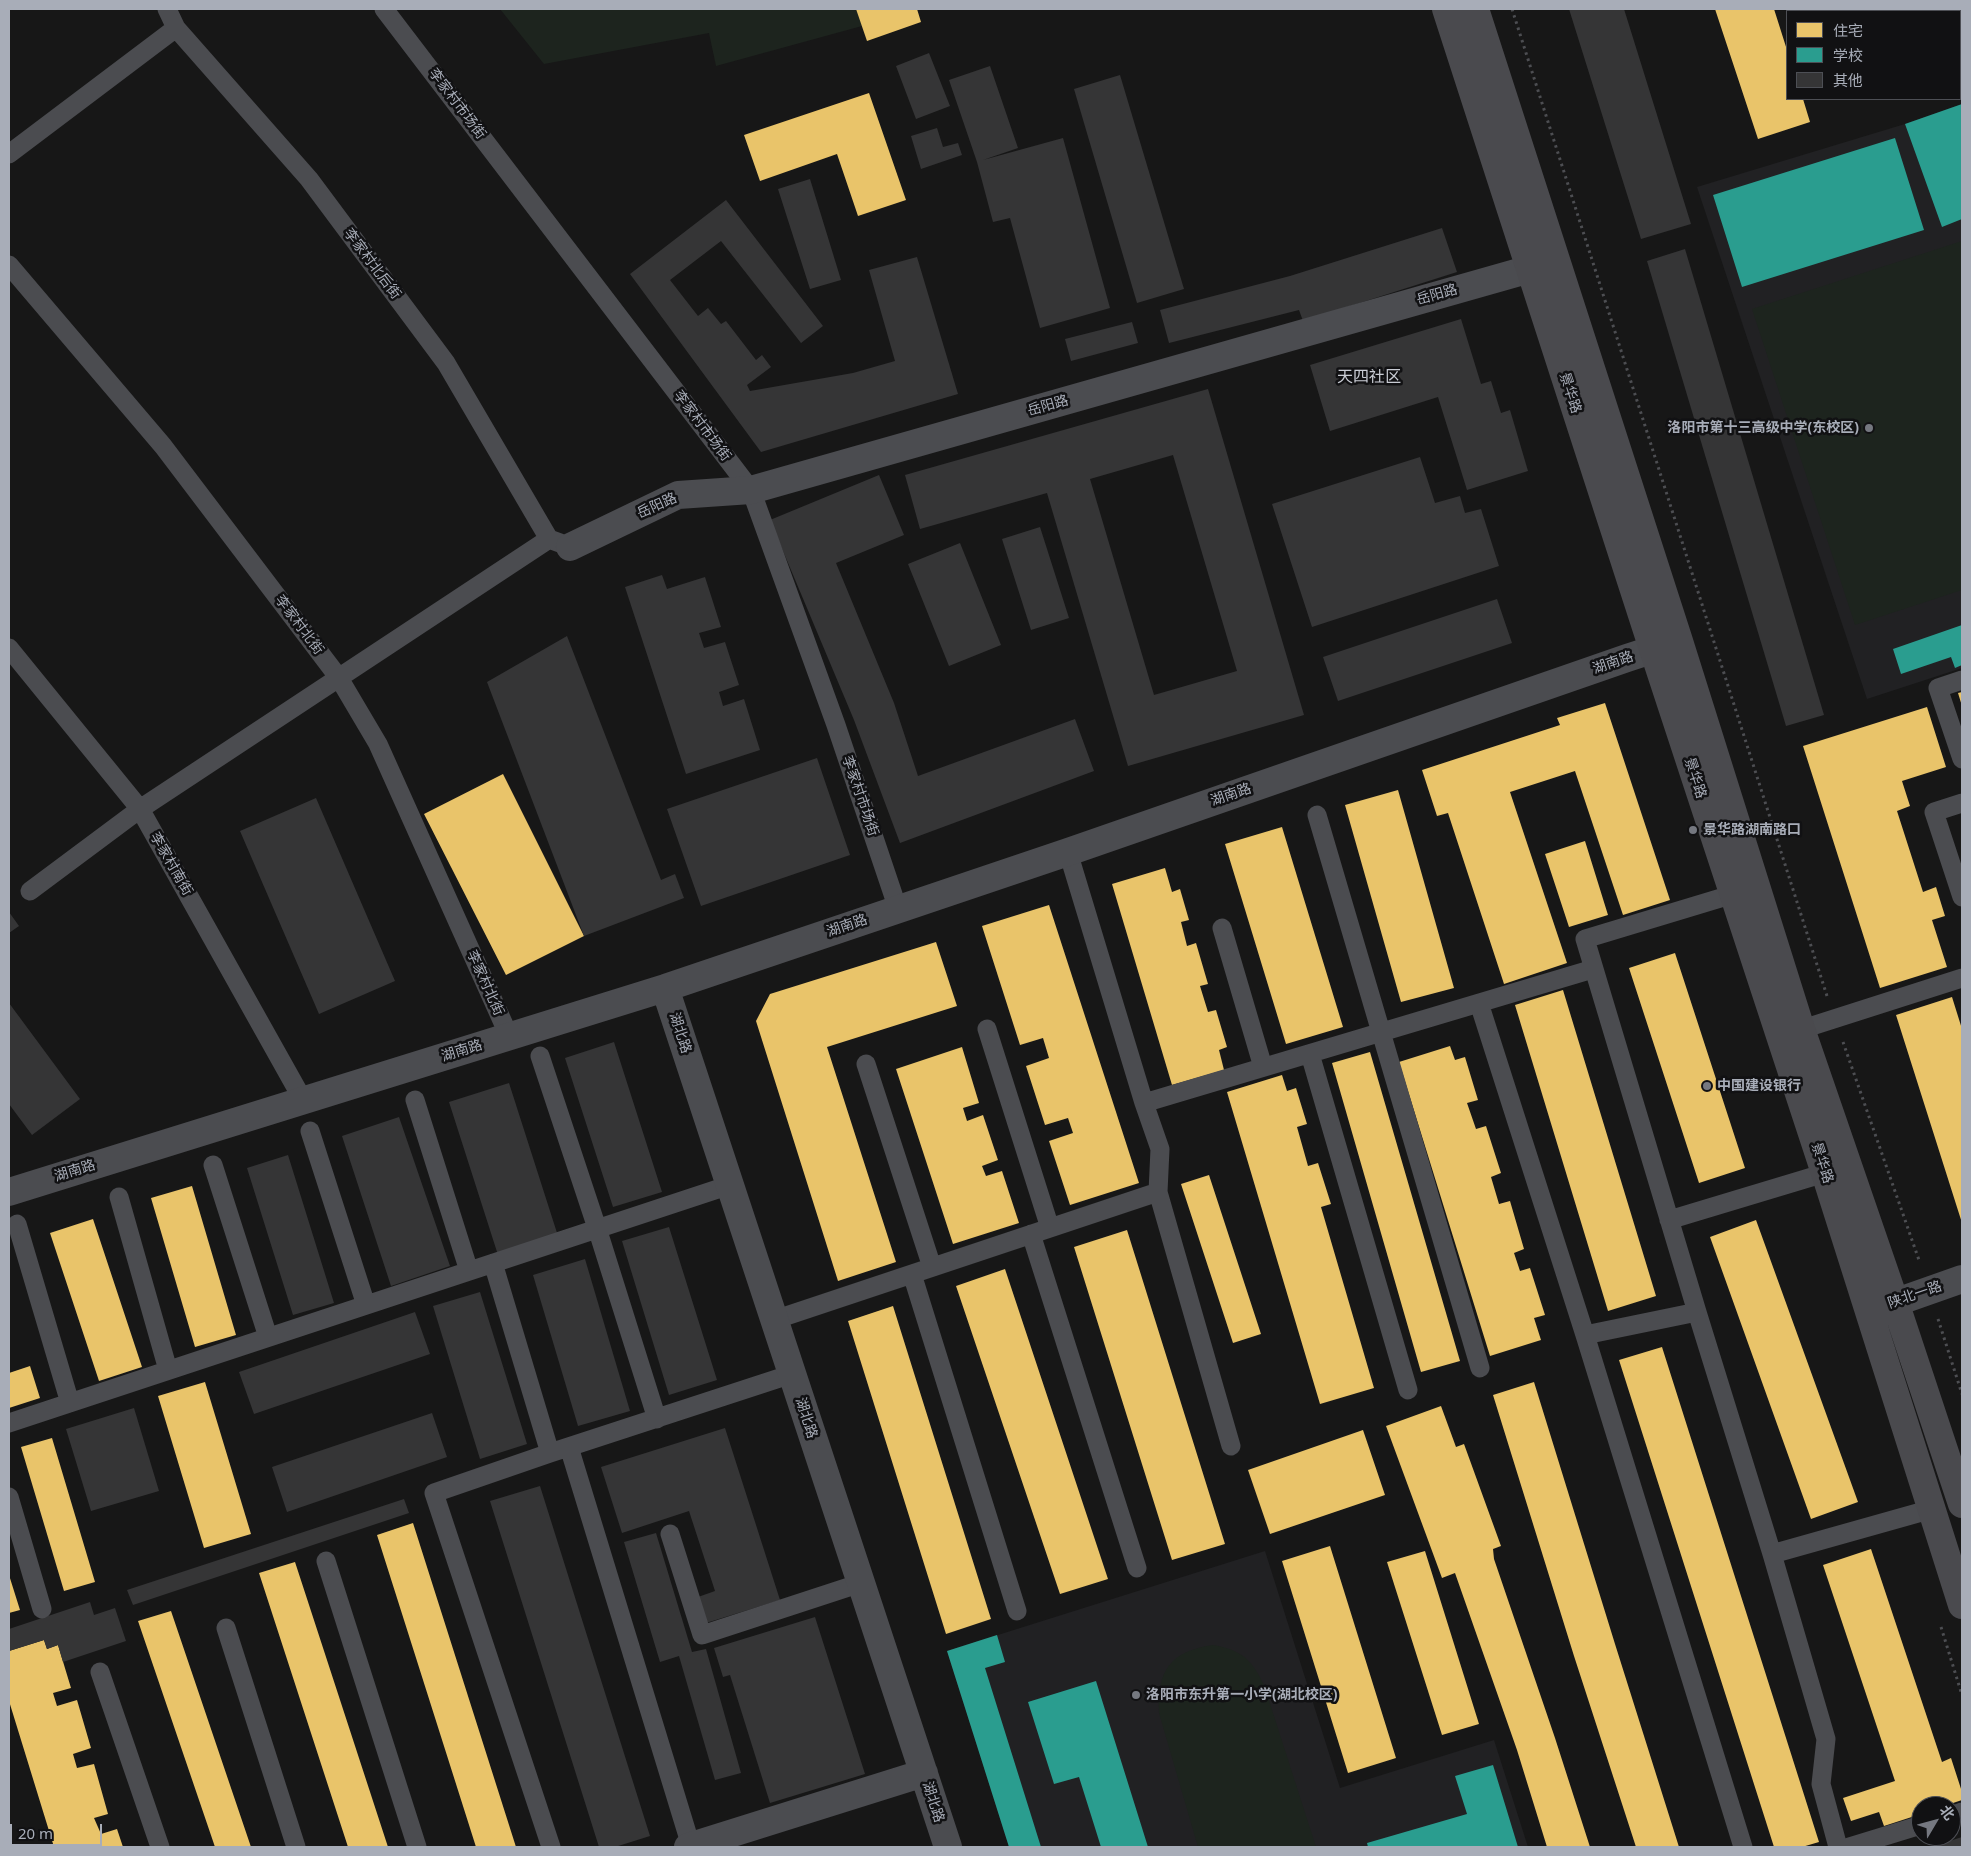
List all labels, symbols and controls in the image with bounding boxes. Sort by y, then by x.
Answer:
legend [1786,10,1961,100]
text: 住宅 [1833,20,1863,40]
text: 学校 [1833,45,1863,65]
street label: 李家村市场街 [425,65,489,143]
text: 其他 [1833,70,1863,90]
street label: 李家村北后街 [340,225,404,303]
street label: 岳阳路 [1414,281,1460,309]
district label: 天四社区 [1337,367,1401,387]
street label: 景华路 [1556,370,1584,416]
street label: 李家村市场街 [670,387,734,465]
street label: 岳阳路 [1025,392,1071,420]
place label: 洛阳市第十三高级中学(东校区) [1668,420,1859,436]
marker: 洛阳市第十三高级中学(东校区) [1863,422,1875,434]
street label: 岳阳路 [634,490,680,522]
street label: 李家村北街 [271,592,327,658]
street label: 湖南路 [1590,648,1636,678]
street label: 李家村市场街 [838,754,882,838]
street label: 景华路 [1681,755,1709,801]
street label: 湖南路 [1208,780,1254,810]
place label: 景华路湖南路口 [1703,822,1801,838]
marker: 景华路湖南路口 [1687,824,1699,836]
street label: 李家村南街 [146,829,196,899]
street label: 湖南路 [824,911,870,941]
street label: 李家村北街 [463,948,507,1018]
street label: 湖北路 [666,1010,694,1056]
street label: 湖南路 [439,1037,485,1065]
place label: 中国建设银行 [1717,1078,1801,1094]
marker: 中国建设银行 [1701,1080,1713,1092]
street label: 景华路 [1808,1140,1836,1186]
street label: 湖南路 [52,1157,98,1185]
street label: 陕北一路 [1886,1278,1944,1312]
street label: 湖北路 [792,1395,820,1441]
place label: 洛阳市东升第一小学(湖北校区) [1146,1687,1337,1703]
marker: 洛阳市东升第一小学(湖北校区) [1130,1689,1142,1701]
street label: 湖北路 [919,1779,947,1825]
north arrow [1911,1796,1961,1846]
text: 北 [1936,1801,1959,1824]
scale bar [12,1814,105,1846]
text: 20 m [18,1823,53,1843]

